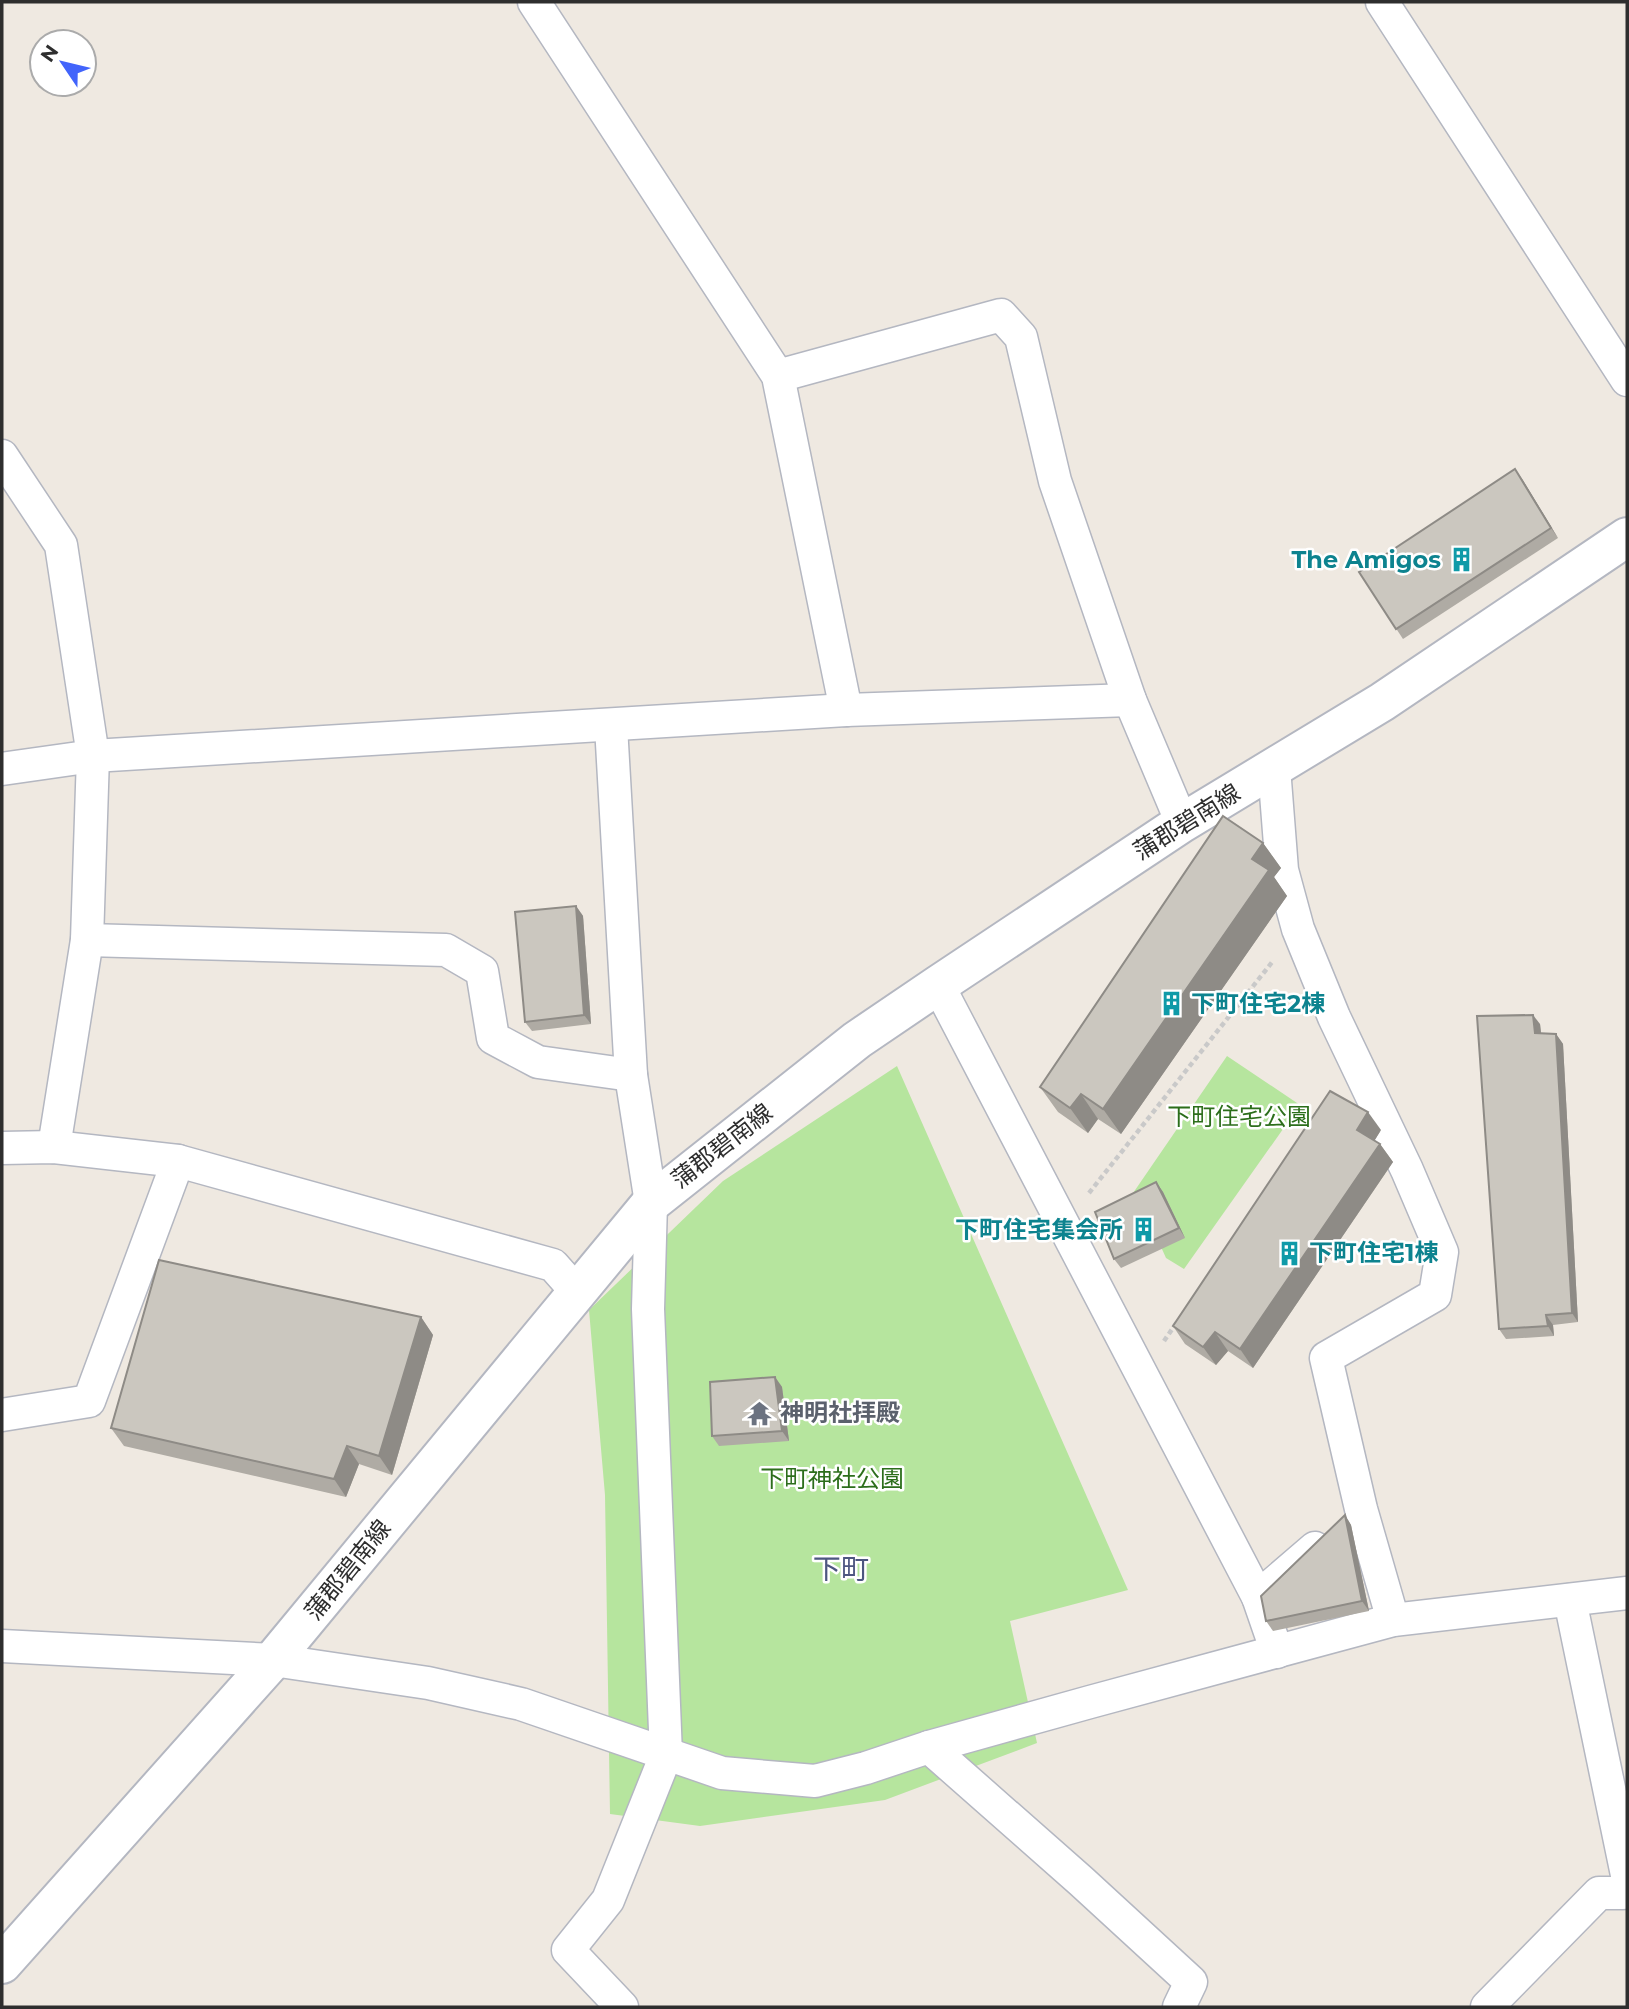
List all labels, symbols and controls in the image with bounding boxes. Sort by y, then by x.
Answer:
north arrow [28,28,98,98]
text: N [36,41,63,66]
place label: The Amigos [1292,545,1441,574]
building icon: The Amigos [1447,546,1475,574]
street label: 蒲郡碧南線 [1128,777,1245,866]
place label: 下町住宅2棟 [1191,989,1325,1018]
building icon: 下町住宅2棟 [1157,990,1185,1018]
street label: 蒲郡碧南線 [665,1097,778,1194]
park label: 下町住宅公園 [1167,1102,1311,1131]
place label: 下町住宅集会所 [955,1215,1123,1244]
building icon: 下町住宅集会所 [1129,1216,1157,1244]
place label: 下町住宅1棟 [1309,1238,1438,1267]
building icon: 下町住宅1棟 [1275,1239,1303,1267]
place label: 神明社拝殿 [780,1398,900,1427]
temple icon: 神明社拝殿 [746,1399,774,1427]
park label: 下町神社公園 [760,1464,904,1493]
street label: 蒲郡碧南線 [299,1514,397,1625]
district label: 下町 [813,1552,869,1586]

